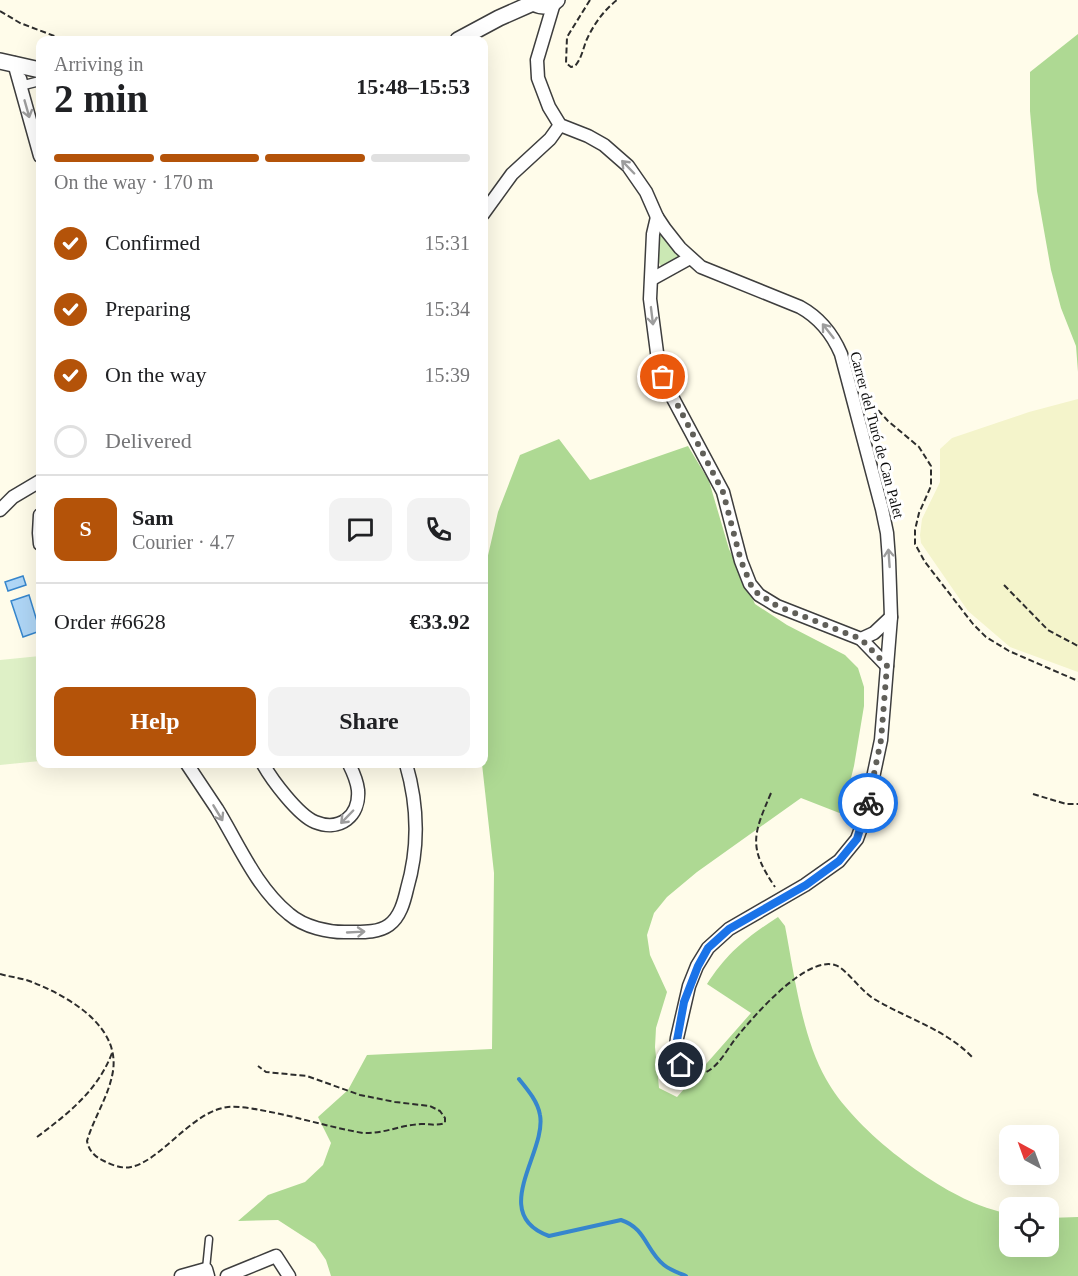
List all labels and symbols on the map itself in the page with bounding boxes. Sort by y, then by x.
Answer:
one-way arrow [22,100,33,119]
one-way arrow [620,159,635,174]
one-way arrow [647,306,658,326]
one-way arrow [822,323,834,339]
street label: Carrer del Turó de Can Palet [847,350,907,521]
pin [637,351,688,402]
one-way arrow [884,549,895,569]
courier [838,773,898,833]
one-way arrow [213,804,225,821]
one-way arrow [340,809,354,824]
one-way arrow [346,926,366,937]
pin [655,1039,706,1090]
north arrow [999,1125,1059,1185]

